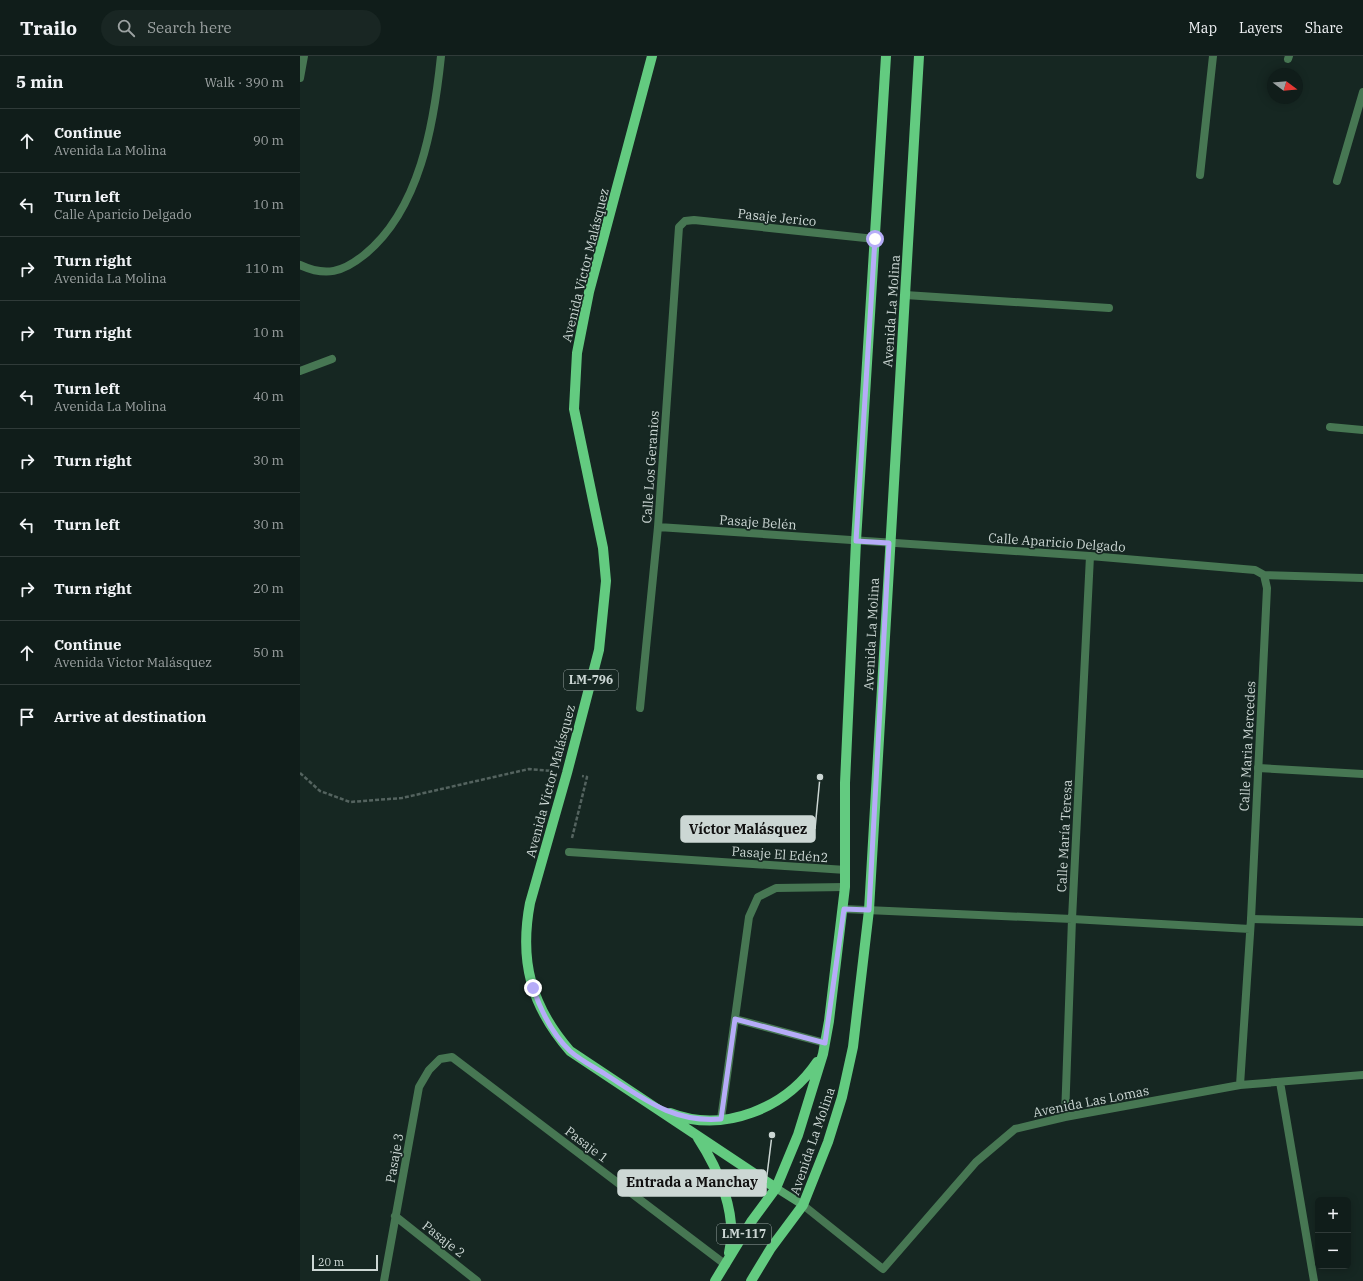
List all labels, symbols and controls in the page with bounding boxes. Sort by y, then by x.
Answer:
search box [101,10,381,46]
text: Trailo [20,16,77,40]
icon: search [115,17,137,39]
text: Search here [147,18,232,37]
text: Map [1189,19,1217,37]
text: Layers [1239,19,1283,37]
text: Share [1305,19,1343,37]
north arrow [1267,68,1303,104]
text: 5 min [16,71,64,93]
text: Walk · 390 m [205,74,284,91]
text: Continue [54,123,121,142]
icon: ahead [16,130,38,152]
text: 90 m [253,132,284,149]
text: Avenida La Molina [54,142,167,159]
text: Turn left [54,187,120,206]
street label: Avenida Victor Malásquez [558,187,613,344]
icon: left [16,194,38,216]
text: 10 m [253,196,284,213]
street label: Pasaje Jerico [737,205,817,230]
text: Calle Aparicio Delgado [54,206,192,223]
route start [866,230,884,248]
text: Turn right [54,251,132,270]
street label: Avenida La Molina [879,254,904,368]
icon: right [16,258,38,280]
text: 110 m [245,260,284,277]
text: Avenida La Molina [54,270,167,287]
icon: right [16,322,38,344]
text: Turn right [54,323,132,342]
text: 10 m [253,324,284,341]
text: Turn left [54,379,120,398]
icon: left [16,386,38,408]
text: 40 m [253,388,284,405]
text: Avenida La Molina [54,398,167,415]
street label: Calle Los Geranios [638,410,663,524]
icon: right [16,450,38,472]
text: Turn right [54,451,132,470]
text: 30 m [253,452,284,469]
street label: Pasaje Belén [719,511,797,534]
icon: left [16,514,38,536]
text: Turn left [54,515,120,534]
text: 30 m [253,516,284,533]
street label: Calle Aparicio Delgado [988,529,1126,556]
street label: Avenida La Molina [860,577,883,691]
icon: right [16,578,38,600]
text: Turn right [54,579,132,598]
text: 20 m [253,580,284,597]
text: Continue [54,635,121,654]
icon: ahead [16,642,38,664]
text: 50 m [253,644,284,661]
text: Avenida Victor Malásquez [54,654,212,671]
road number: LM-796 [564,670,618,690]
street label: Calle Maria Mercedes [1236,680,1259,812]
street label: Avenida Victor Malásquez [522,703,579,860]
icon: arrive [16,706,38,728]
text: Arrive at destination [54,707,206,726]
street label: Calle María Teresa [1053,779,1076,893]
callout: Víctor Malásquez [681,816,815,842]
text: Víctor Malásquez [689,820,807,838]
street label: Pasaje El Edén2 [731,843,829,866]
route end [524,979,542,997]
street label: Avenida Las Lomas [1032,1082,1151,1121]
street label: Avenida La Molina [786,1085,839,1197]
street label: Pasaje 1 [562,1123,612,1166]
street label: Pasaje 3 [382,1132,407,1184]
callout: Entrada a Manchay [618,1170,766,1196]
text: Entrada a Manchay [626,1173,758,1191]
map controls [1315,1197,1351,1269]
button: + [1315,1197,1351,1233]
street label: Pasaje 2 [419,1217,469,1262]
road number: LM-117 [717,1224,771,1244]
button: − [1315,1233,1351,1269]
scale bar [312,1253,378,1272]
text: 20 m [318,1255,344,1269]

